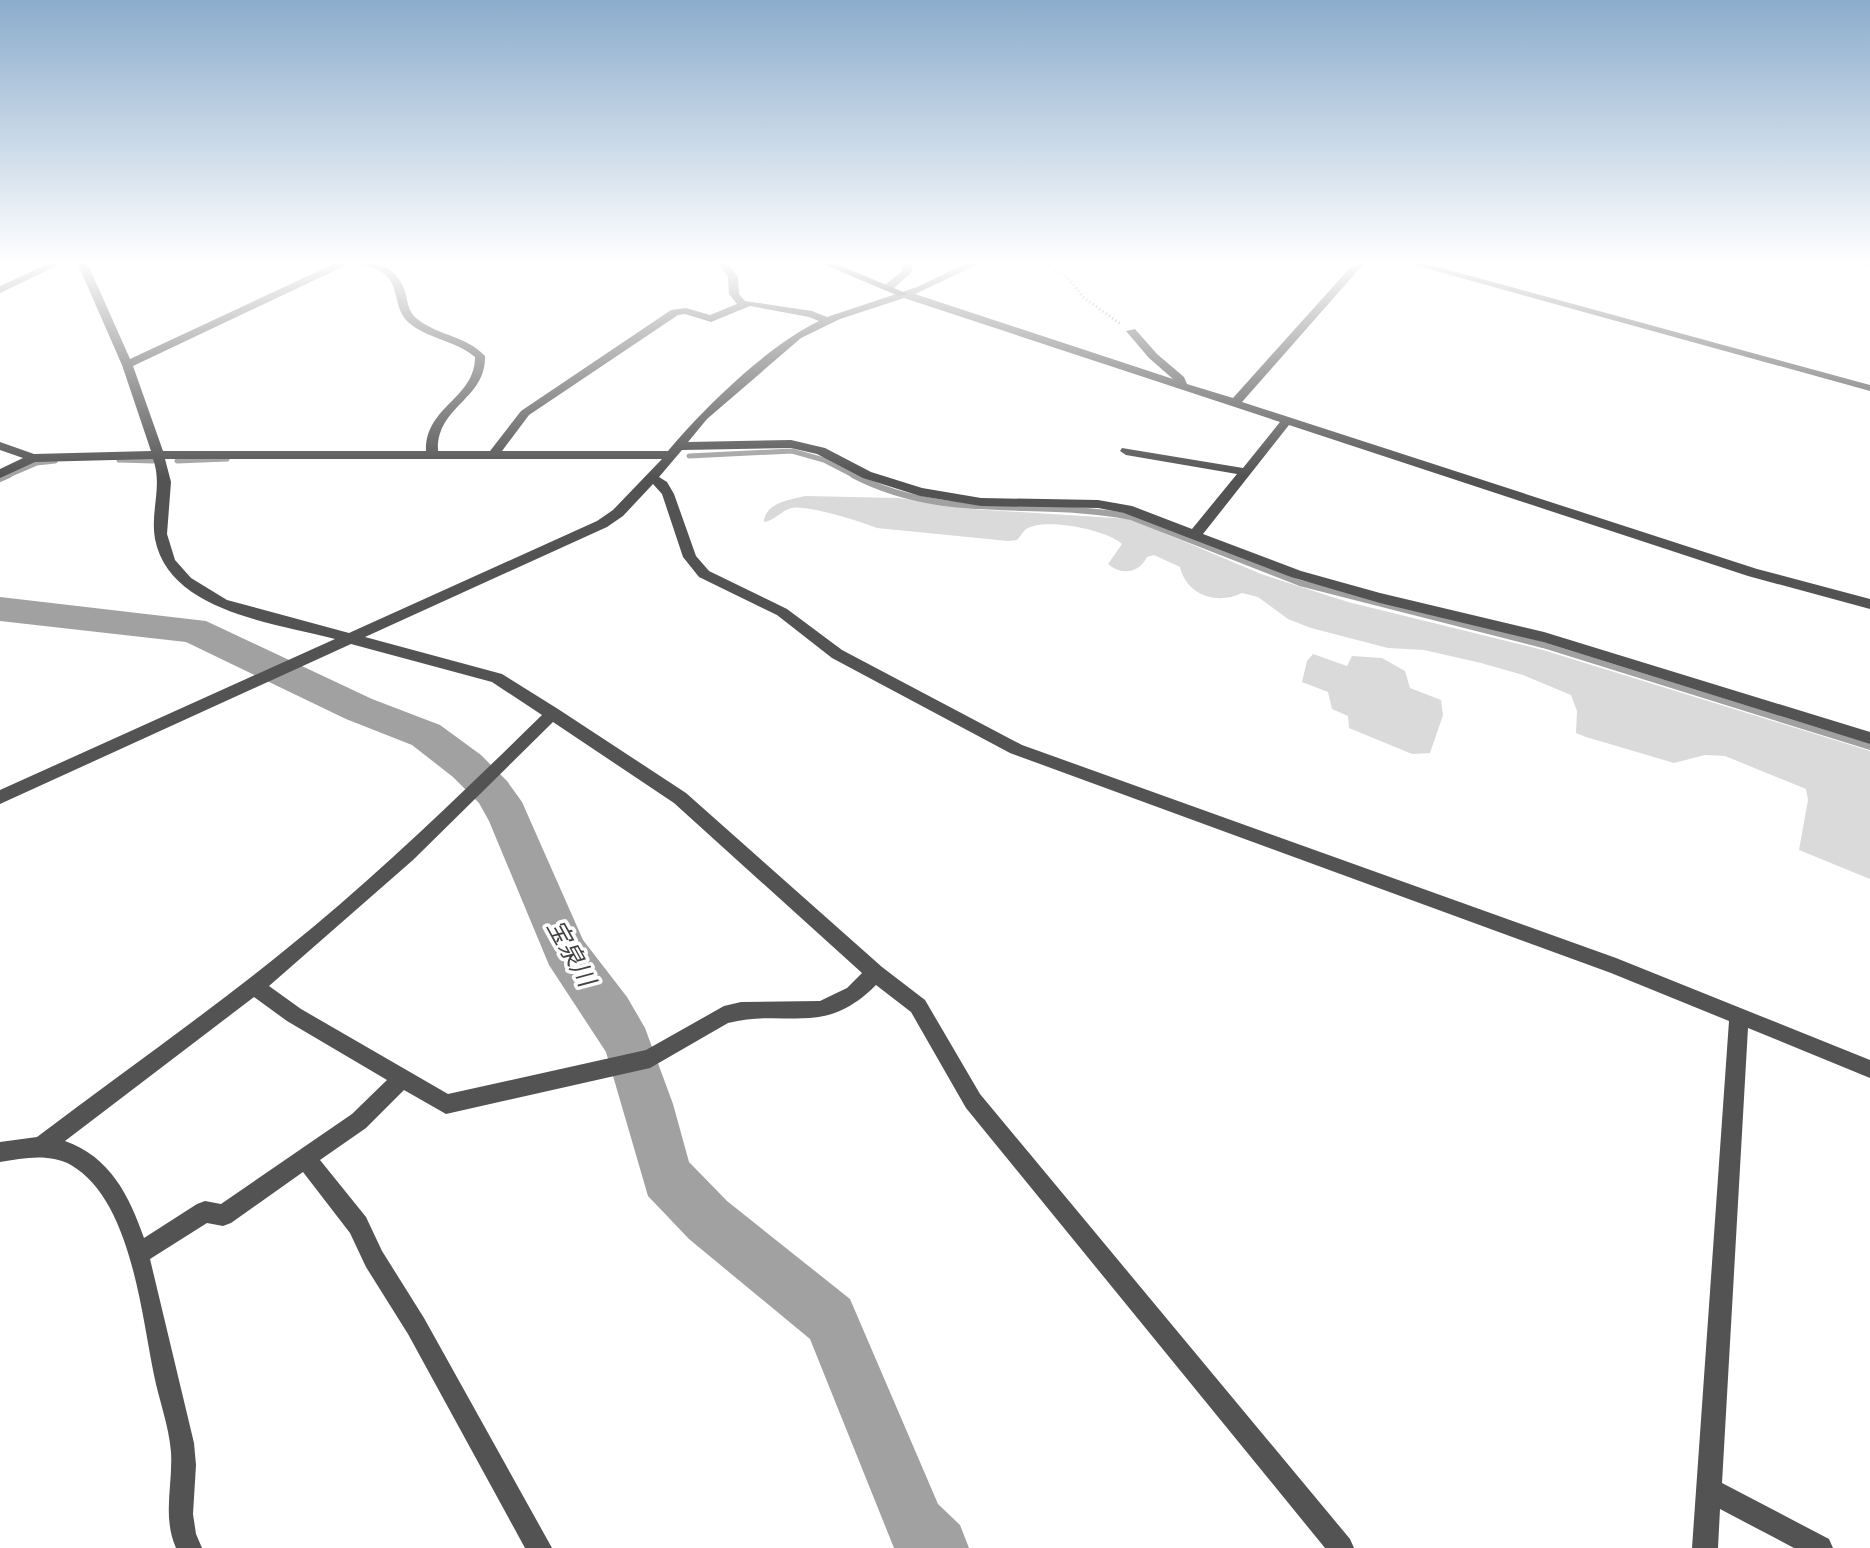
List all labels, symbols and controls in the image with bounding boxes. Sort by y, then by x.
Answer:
water label: 宝泉川 [541,915,602,994]

